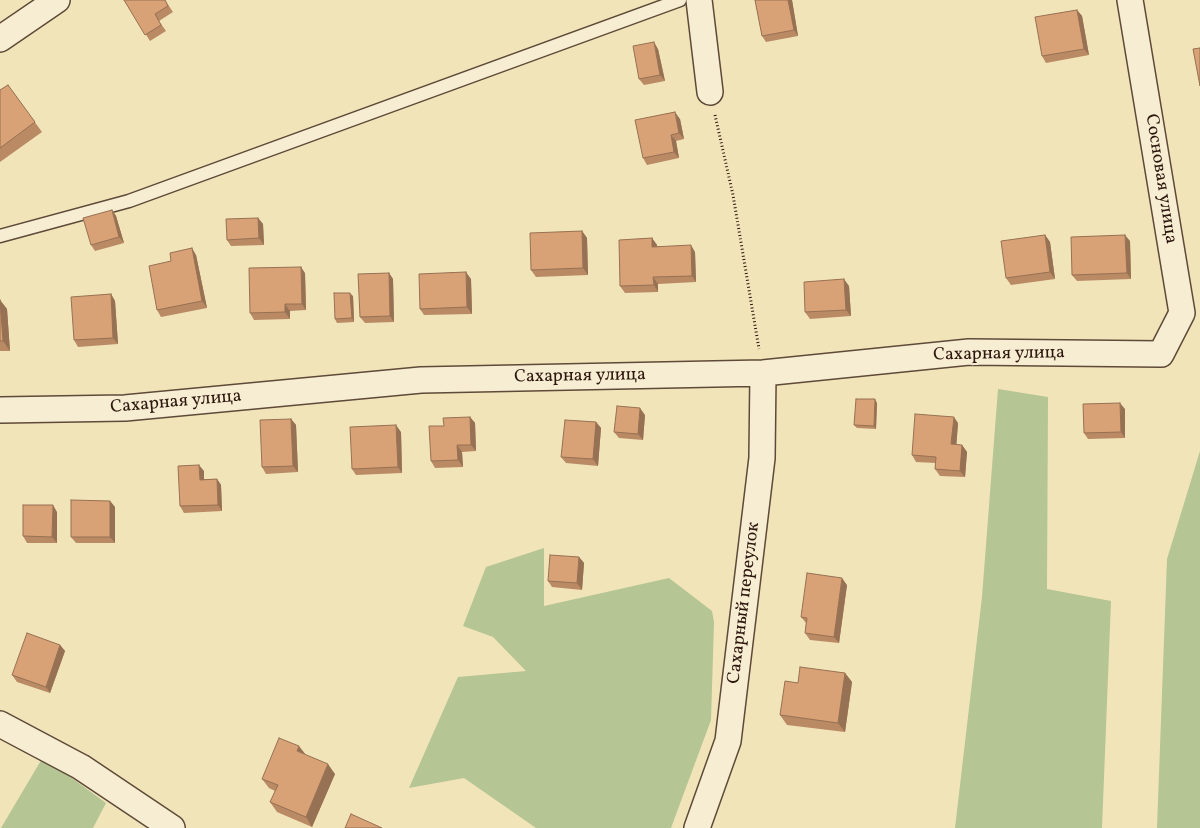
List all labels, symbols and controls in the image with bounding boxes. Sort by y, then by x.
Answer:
street label: Сосновая улица [1139,113,1181,245]
street label: Сахарная улица [933,343,1065,367]
street label: Сахарная улица [514,365,646,389]
street label: Сахарная улица [109,387,243,419]
street label: Сахарный переулок [724,521,766,685]

